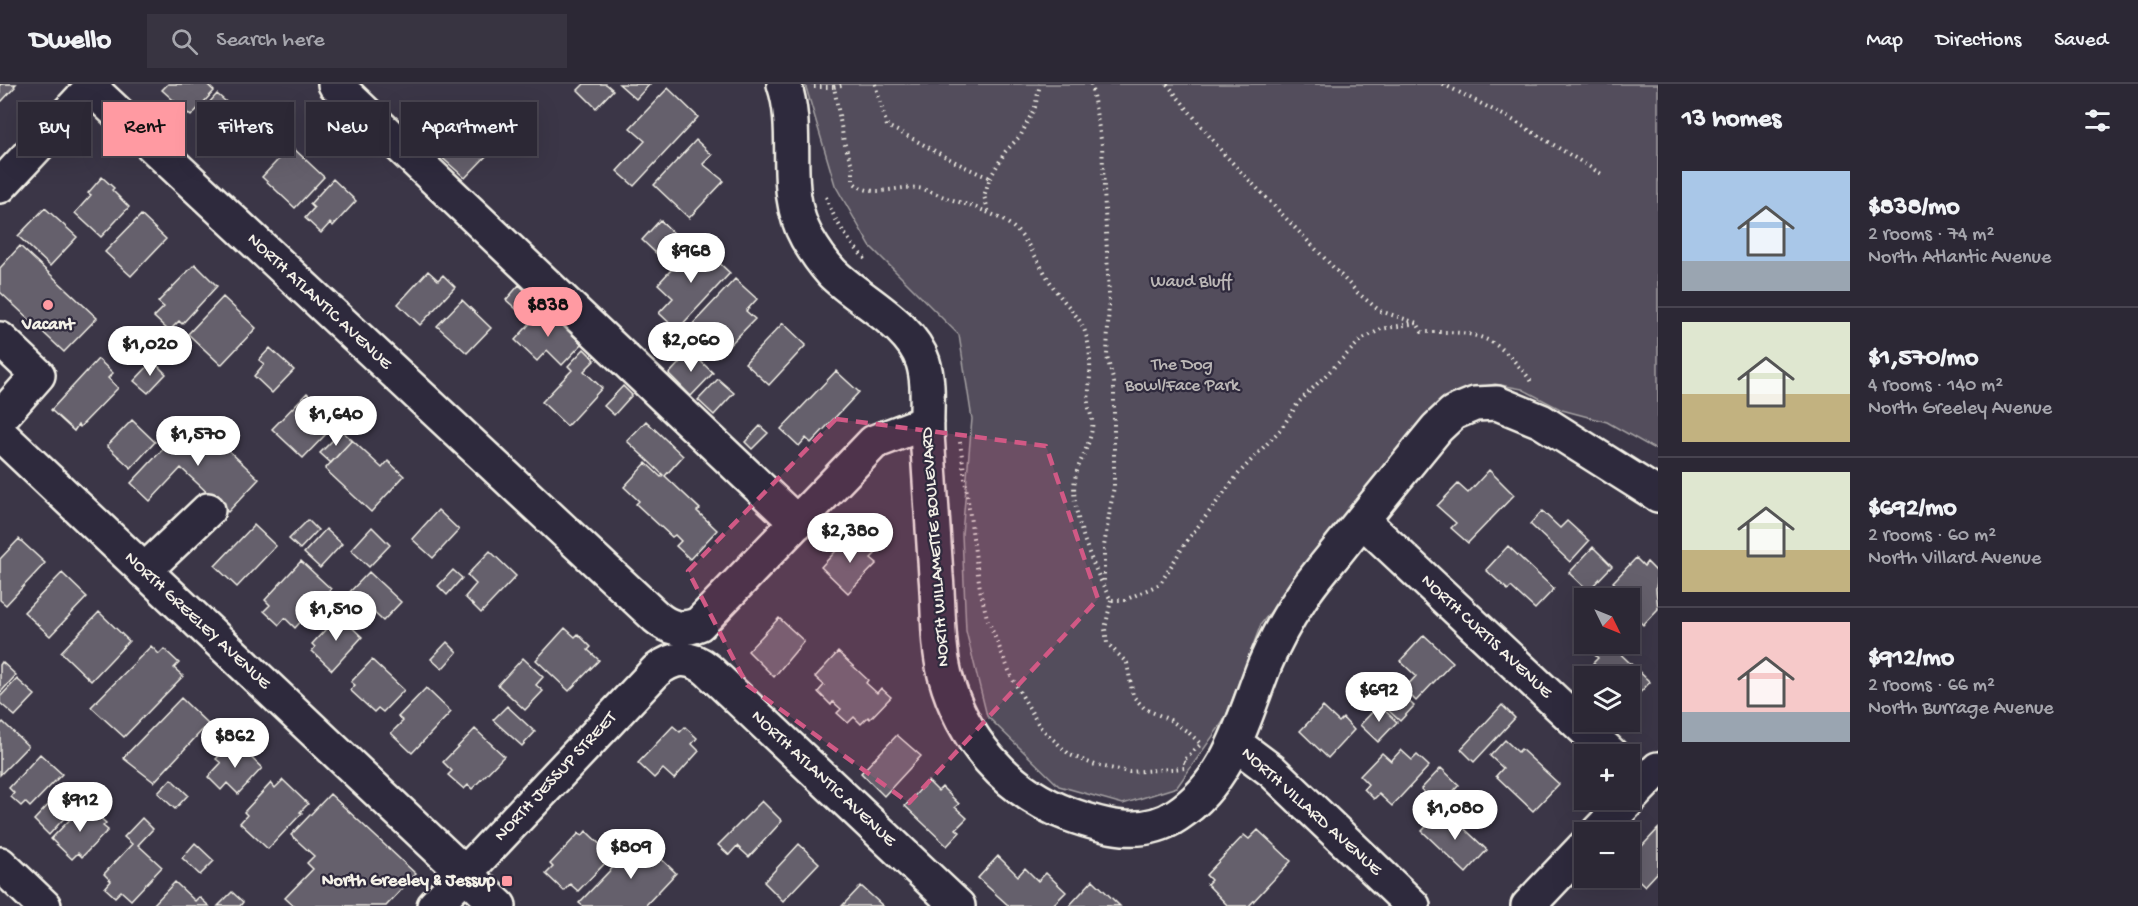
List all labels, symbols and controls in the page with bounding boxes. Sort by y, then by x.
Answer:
search box [147,14,567,68]
text: Dwello [30,25,111,58]
icon: search [168,25,201,58]
text: Search here [216,28,325,54]
text: Map [1866,29,1903,54]
text: Directions [1936,29,2021,54]
text: Saved [2054,29,2108,54]
chip: Buy [18,102,91,156]
chip: Rent [103,102,185,156]
chip: Filters [197,102,294,156]
chip: New [306,102,389,156]
chip: Apartment [401,102,537,156]
icon: filters [2081,104,2114,137]
text: 13 homes [1682,105,1781,136]
text: $838/mo [1868,193,1960,224]
icon: home [1730,195,1802,267]
text: 2 rooms · 74 m² [1868,224,1994,247]
street label: NORTH ATLANTIC AVENUE [242,229,396,375]
pin: $968 [655,233,727,284]
text: $968 [671,241,711,264]
text: North Atlantic Avenue [1868,247,2051,270]
park label: Waud Bluff [1150,272,1233,293]
pin: $838 [512,287,584,338]
text: $838 [527,295,569,318]
marker: Vacant [41,298,55,312]
place label: Vacant [21,315,76,336]
pin: $2,060 [642,322,740,373]
pin: $1,020 [101,326,199,377]
text: $2,060 [662,330,720,353]
text: $1,020 [122,334,178,357]
text: $1,570/mo [1868,344,1979,375]
icon: home [1730,346,1802,418]
park label: The Dog Bowl/Face Park [1124,355,1241,397]
text: 4 rooms · 140 m² [1868,375,2003,398]
pin: $1,640 [287,396,385,447]
text: North Greeley Avenue [1868,398,2052,421]
text: $1,640 [309,404,363,427]
pin: $1,570 [149,416,247,467]
text: $1,570 [170,424,226,447]
street label: NORTH WILLAMETTE BOULEVARD [917,426,955,667]
text: $692/mo [1868,494,1957,525]
icon: home [1730,496,1802,568]
pin: $2,380 [801,513,899,564]
text: $2,380 [821,521,879,544]
text: 2 rooms · 60 m² [1868,525,1996,548]
street label: NORTH GREELEY AVENUE [120,548,275,695]
text: North Villard Avenue [1868,548,2041,571]
street label: NORTH CURTIS AVENUE [1416,571,1557,704]
north arrow [1574,588,1640,654]
map controls [1574,588,1640,888]
pin: $1,510 [287,591,385,642]
text: $1,510 [309,599,363,622]
text: $912/mo [1868,644,1954,675]
icon: home [1730,646,1802,718]
button: layers [1574,666,1640,732]
pin: $692 [1343,672,1415,723]
text: 2 rooms · 66 m² [1868,675,1995,698]
text: $692 [1360,680,1398,703]
text: North Burrage Avenue [1868,698,2054,721]
street label: NORTH ATLANTIC AVENUE [746,706,900,852]
street label: NORTH JESSUP STREET [490,707,622,846]
pin: $862 [199,718,271,769]
text: $862 [215,726,255,749]
street label: NORTH VILLARD AVENUE [1236,743,1386,881]
button: + [1574,744,1640,810]
pin: $912 [44,782,116,833]
text: $912 [62,790,98,813]
pin: $1,080 [1406,790,1504,841]
text: $1,080 [1426,798,1484,821]
button: − [1574,822,1640,888]
pin: $809 [595,829,667,880]
text: $809 [610,837,652,860]
place label: North Greeley & Jessup [322,871,495,892]
marker: North Greeley & Jessup [500,874,514,888]

